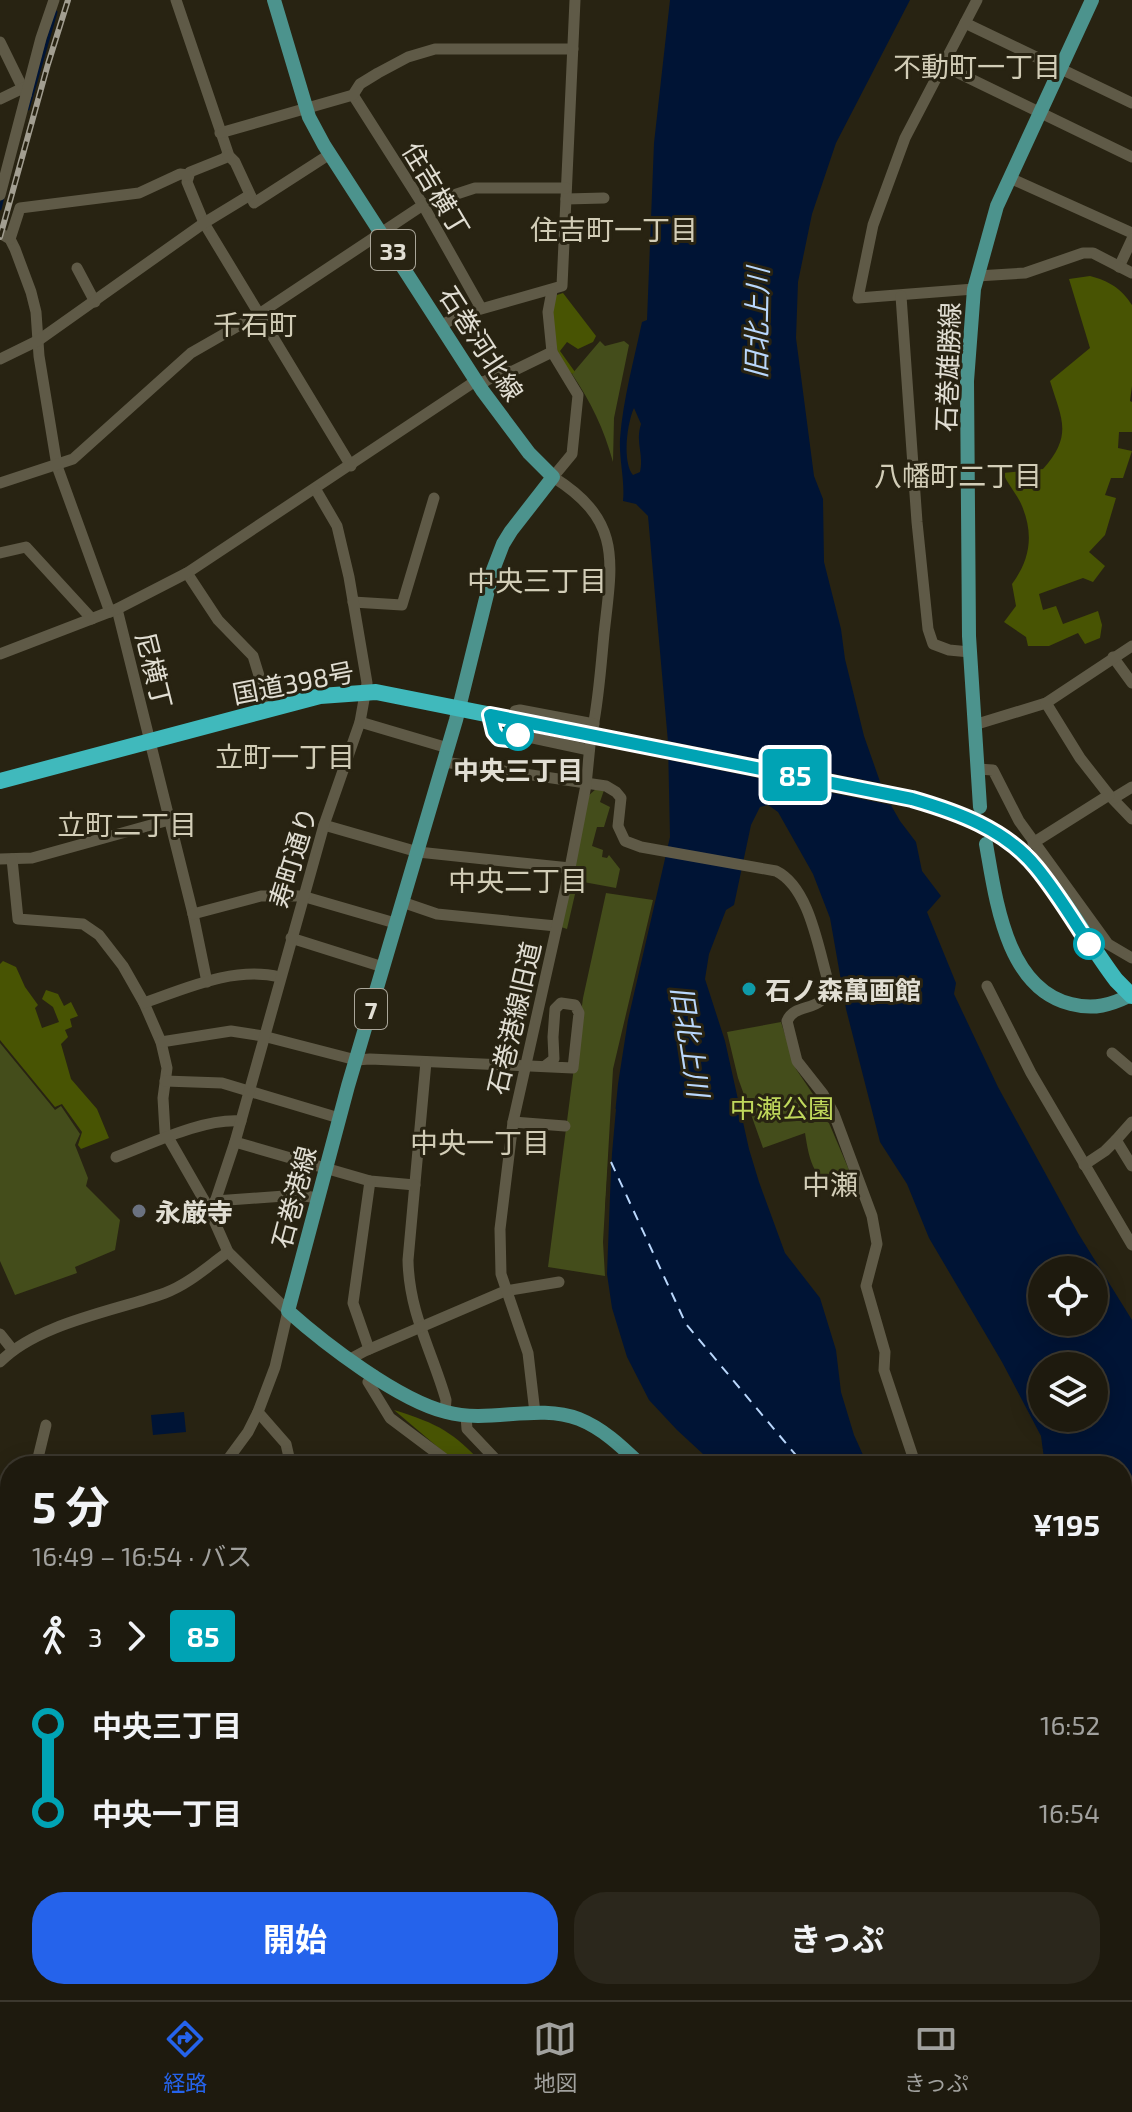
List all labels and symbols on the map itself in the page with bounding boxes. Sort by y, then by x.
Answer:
district label: 不動町一丁目 [893,49,1061,83]
street label: 住吉横丁 [397,136,477,242]
district label: 住吉町一丁目 [530,212,698,246]
road number: 33 [371,230,415,270]
water label: 旧北上川 [738,264,774,379]
street label: 石巻河北線 [434,280,530,406]
street label: 石巻雄勝線 [929,301,965,433]
district label: 千石町 [213,307,297,341]
district label: 八幡町二丁目 [874,458,1042,492]
district label: 中央三丁目 [467,563,607,597]
street label: 尼横丁 [131,628,179,712]
street label: 国道398号 [230,655,356,709]
marker: 中央三丁目 [503,720,533,750]
district label: 立町一丁目 [215,739,355,773]
line badge: 85 [759,749,831,801]
place label: 中央三丁目 [453,754,583,785]
street label: 寿町通り [262,803,322,911]
district label: 立町二丁目 [57,807,197,841]
district label: 中央二丁目 [448,863,588,897]
unlabelled marker [1074,929,1104,959]
street label: 石巻港線旧道 [480,939,546,1097]
place label: 石ノ森萬画館 [765,974,921,1005]
marker: 石ノ森萬画館 [740,980,758,998]
water label: 旧北上川 [665,983,717,1102]
road number: 7 [355,989,387,1029]
park label: 中瀬公園 [730,1092,834,1123]
district label: 中央一丁目 [410,1125,550,1159]
street label: 石巻港線 [265,1143,321,1251]
district label: 中瀬 [802,1167,858,1201]
place label: 永厳寺 [155,1196,233,1227]
marker: 永厳寺 [130,1202,148,1220]

